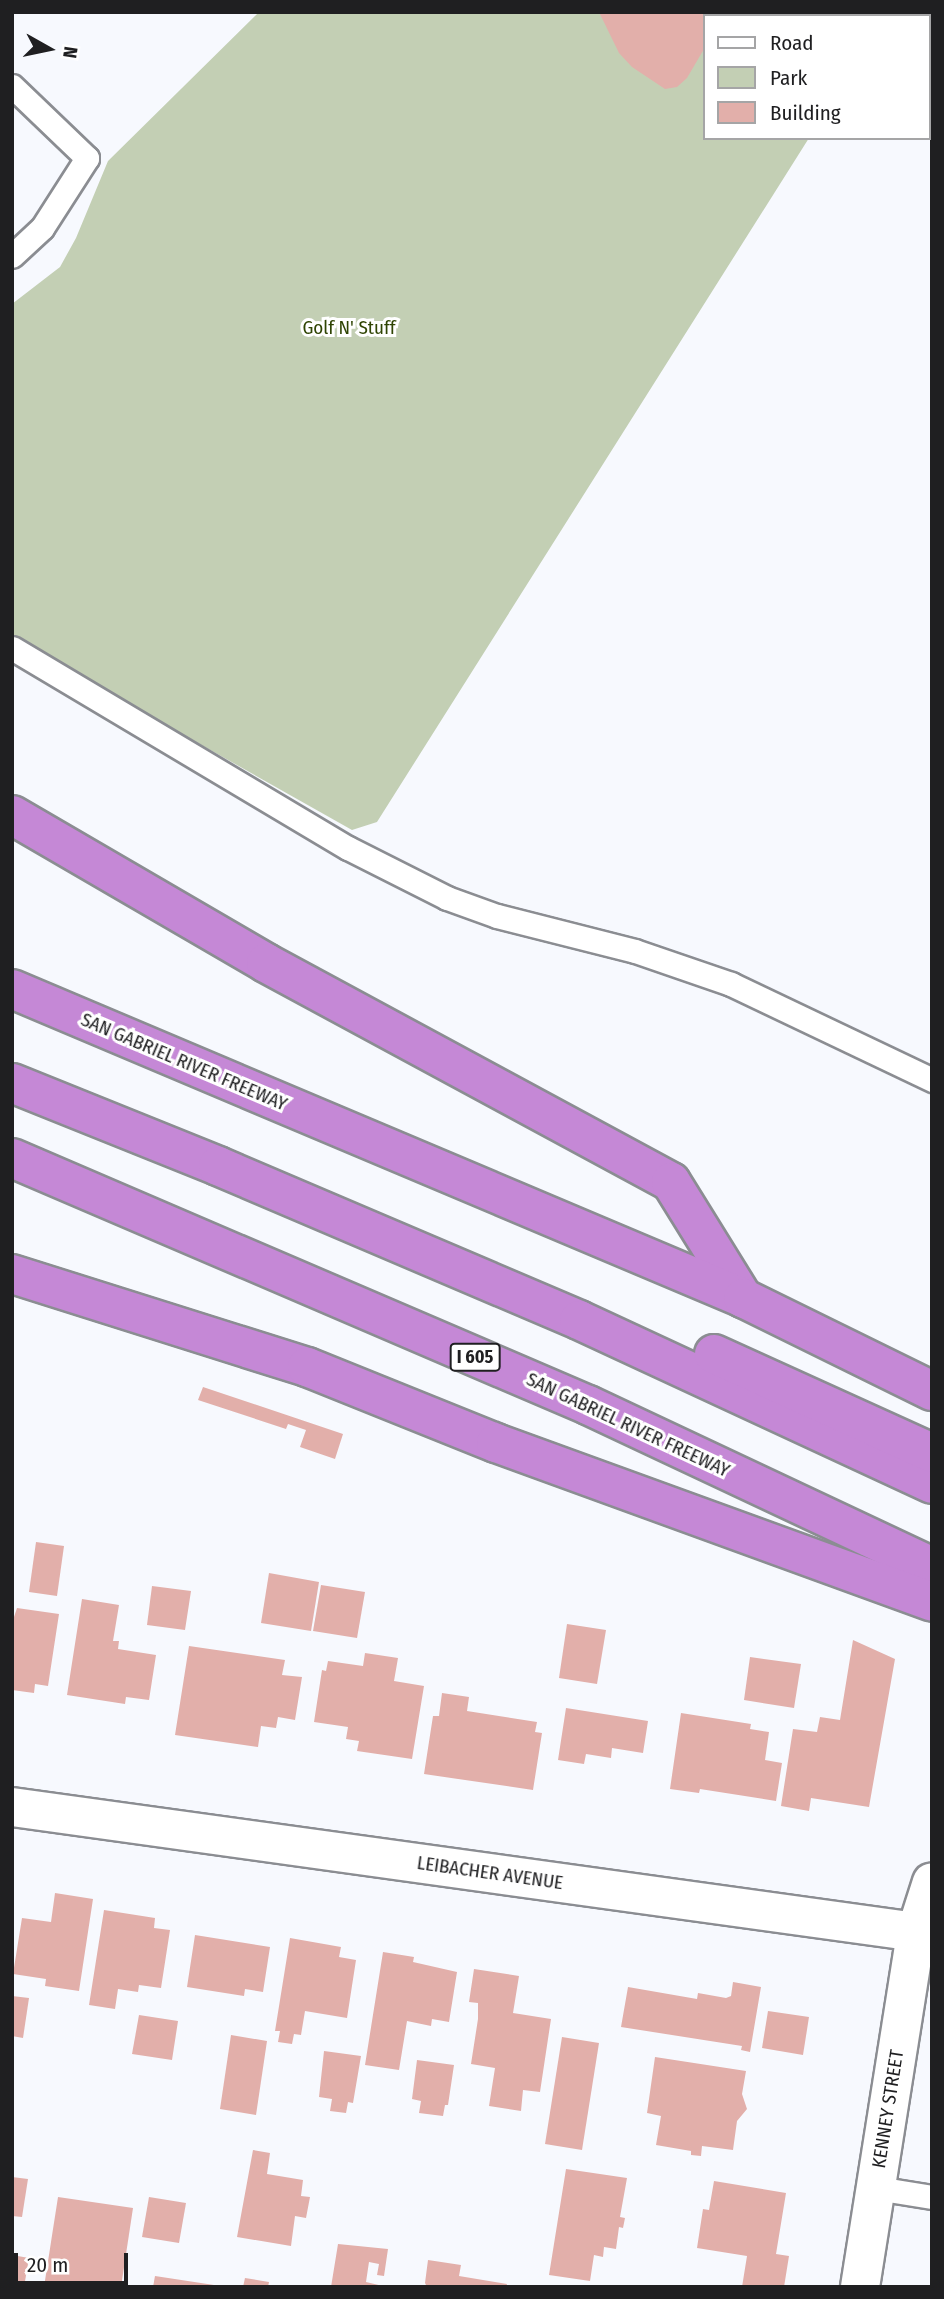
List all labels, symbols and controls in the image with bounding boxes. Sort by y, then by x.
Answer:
north arrow [14,14,84,84]
legend [702,14,930,140]
text: Road [770,30,814,56]
text: N [58,45,82,60]
text: Park [770,65,807,91]
text: Building [770,100,841,126]
park label: Golf N' Stuff [302,317,396,339]
street label: SAN GABRIEL RIVER FREEWAY [78,1008,290,1116]
road number: I 605 [449,1342,501,1372]
street label: SAN GABRIEL RIVER FREEWAY [523,1368,733,1482]
street label: LEIBACHER AVENUE [416,1851,564,1895]
street label: KENNEY STREET [867,2048,909,2170]
scale bar [18,2240,131,2284]
text: 20 m [27,2252,68,2278]

